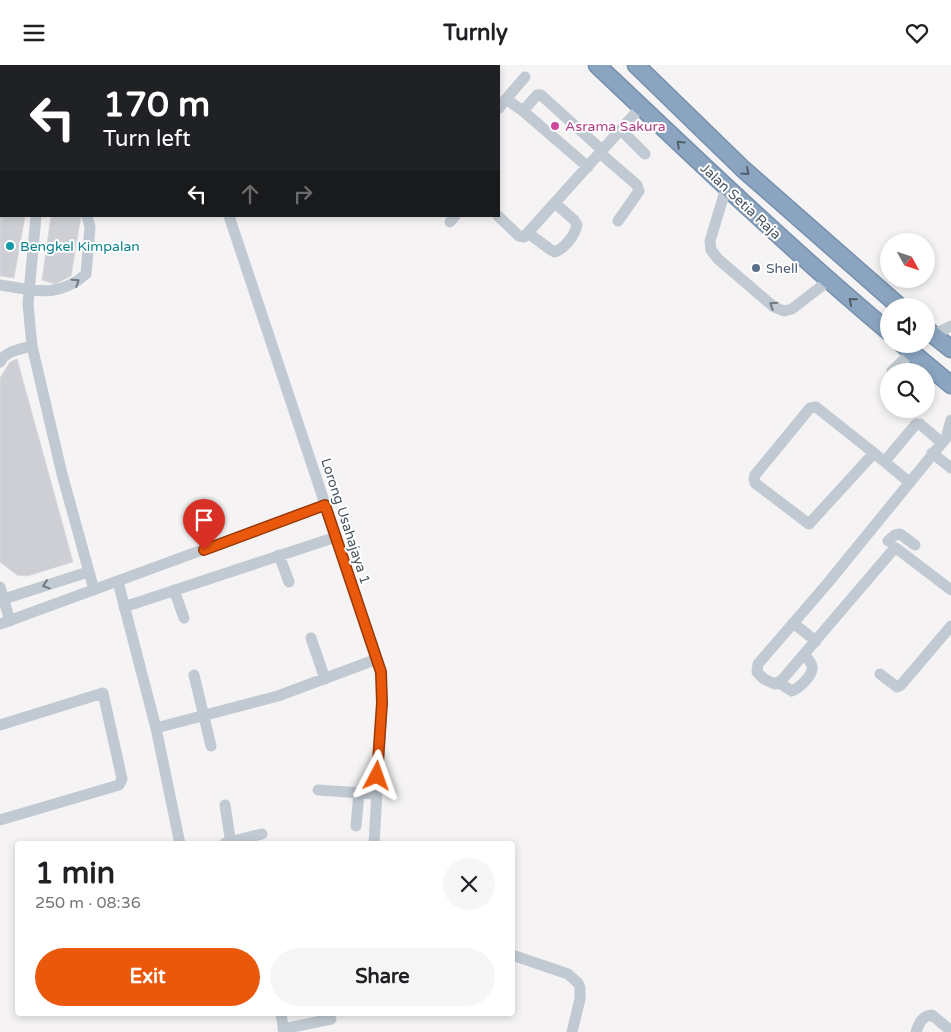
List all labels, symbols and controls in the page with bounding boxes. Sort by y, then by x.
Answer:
icon: menu [20,19,48,47]
icon: heart [903,19,931,47]
text: Turnly [443,20,508,46]
text: 170 m [103,84,210,126]
icon: left [20,85,85,150]
place label: Asrama Sakura [565,118,666,135]
marker: Asrama Sakura [549,120,561,132]
text: Turn left [103,126,191,152]
one-way arrow [677,141,686,150]
street label: Jalan Setia Raja [697,160,785,243]
one-way arrow [741,166,750,175]
icon: left [183,180,211,208]
icon: ahead [236,180,264,208]
icon: right [289,180,317,208]
north arrow [880,233,935,287]
map controls [880,233,935,418]
place label: Bengkel Kimpalan [20,238,140,255]
marker: Bengkel Kimpalan [4,240,16,252]
place label: Shell [766,260,798,277]
marker: Shell [750,262,762,274]
one-way arrow [70,278,79,288]
one-way arrow [848,298,857,307]
button: sound [880,298,935,353]
one-way arrow [770,302,779,311]
button: search [880,363,935,418]
street label: Lorong Usahajaya 1 [317,456,374,586]
pin [183,499,225,550]
icon: arrive [190,506,218,534]
one-way arrow [42,580,50,590]
position arrow [350,749,402,801]
text: 1 min [35,855,115,892]
button: close [443,858,495,910]
text: 250 m · 08:36 [35,893,141,913]
button: Exit [35,948,260,1006]
button: Share [270,948,495,1006]

